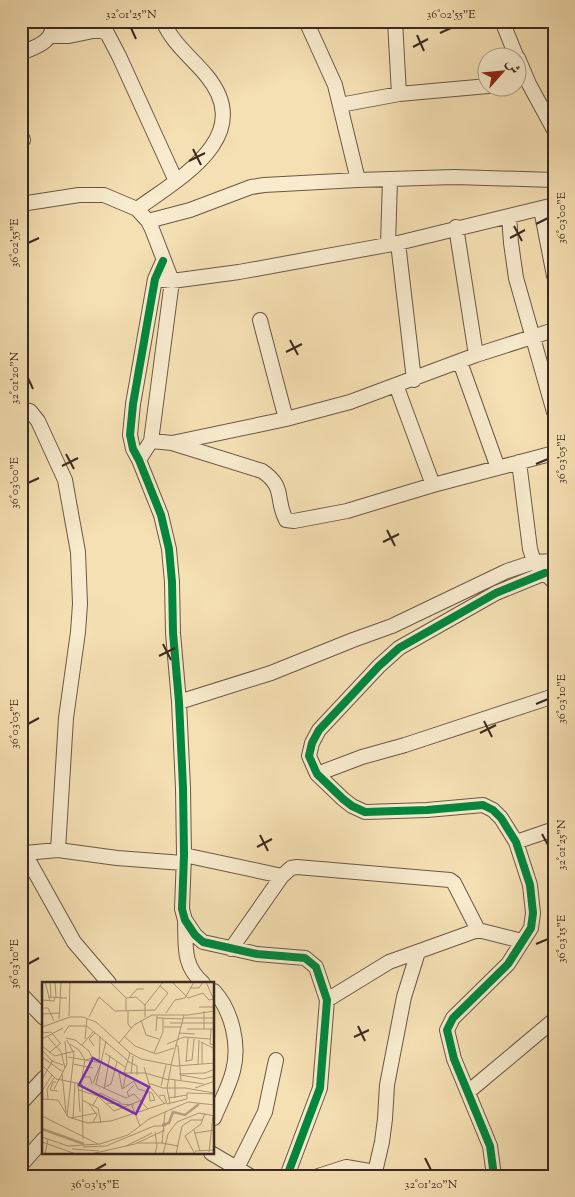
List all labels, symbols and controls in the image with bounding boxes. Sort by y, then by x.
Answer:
text: 32°01'25"N [106,6,157,24]
text: 36°02'55"E [426,6,476,24]
north arrow [478,48,528,98]
text: ش [500,56,524,78]
text: 36°03'00"E [553,191,571,244]
text: 36°02'55"E [6,218,24,268]
text: 32°01'20"N [6,351,24,404]
text: 36°03'05"E [553,433,571,484]
text: 36°03'00"E [6,456,24,509]
text: 36°03'10"E [553,673,571,724]
text: 36°03'05"E [6,698,24,749]
text: 32°01'25"N [553,819,571,870]
text: 36°03'15"E [553,914,571,963]
text: 36°03'10"E [6,938,24,989]
inset map [42,982,215,1154]
text: 36°03'15"E [71,1176,120,1194]
text: 32°01'20"N [405,1176,458,1194]

